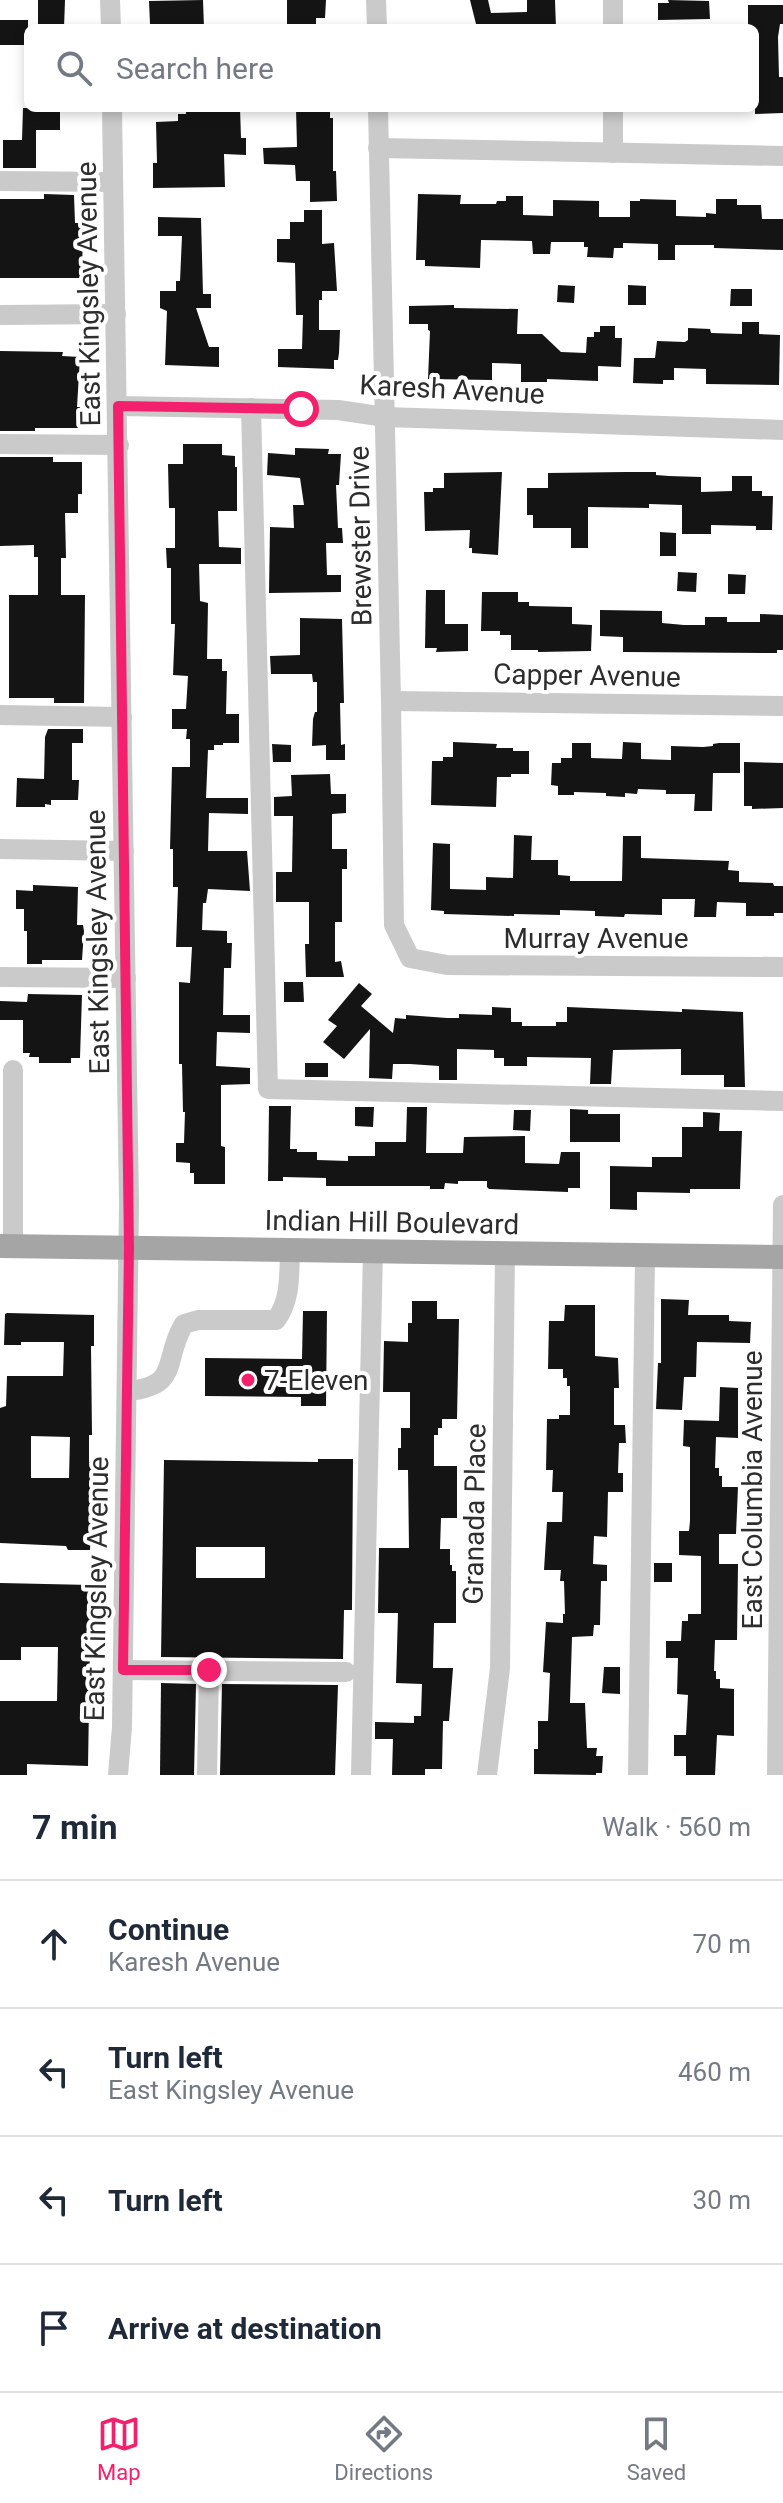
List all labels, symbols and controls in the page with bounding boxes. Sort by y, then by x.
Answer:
search box [24,24,759,112]
icon: search [52,46,96,90]
text: Search here [116,51,274,86]
street label: East Kingsley Avenue [70,161,107,427]
street label: Karesh Avenue [359,368,545,411]
route start [283,391,319,427]
street label: Brewster Drive [342,446,379,626]
street label: Capper Avenue [493,657,681,694]
street label: East Kingsley Avenue [79,809,116,1075]
street label: Murray Avenue [503,922,689,955]
street label: Indian Hill Boulevard [264,1204,520,1241]
street label: East Columbia Avenue [736,1351,769,1629]
place label: 7-Eleven [264,1364,369,1397]
marker: 7-Eleven [239,1371,257,1389]
street label: Granada Place [456,1423,493,1605]
street label: East Kingsley Avenue [78,1456,115,1722]
route end [191,1652,227,1688]
text: 7 min [32,1807,117,1847]
text: Walk · 560 m [602,1812,751,1842]
text: Continue [108,1912,229,1947]
icon: ahead [32,1922,76,1966]
text: 70 m [693,1929,751,1959]
text: Karesh Avenue [108,1947,280,1977]
text: Turn left [108,2040,223,2075]
icon: left [32,2050,76,2094]
text: 460 m [678,2057,751,2087]
text: East Kingsley Avenue [108,2075,354,2105]
icon: left [32,2178,76,2222]
text: Turn left [108,2183,223,2218]
text: 30 m [693,2185,751,2215]
icon: arrive [32,2306,76,2350]
text: Arrive at destination [108,2311,382,2346]
tab: Map [97,2412,141,2485]
tab: Directions [334,2412,433,2485]
tab: Saved [627,2412,686,2485]

